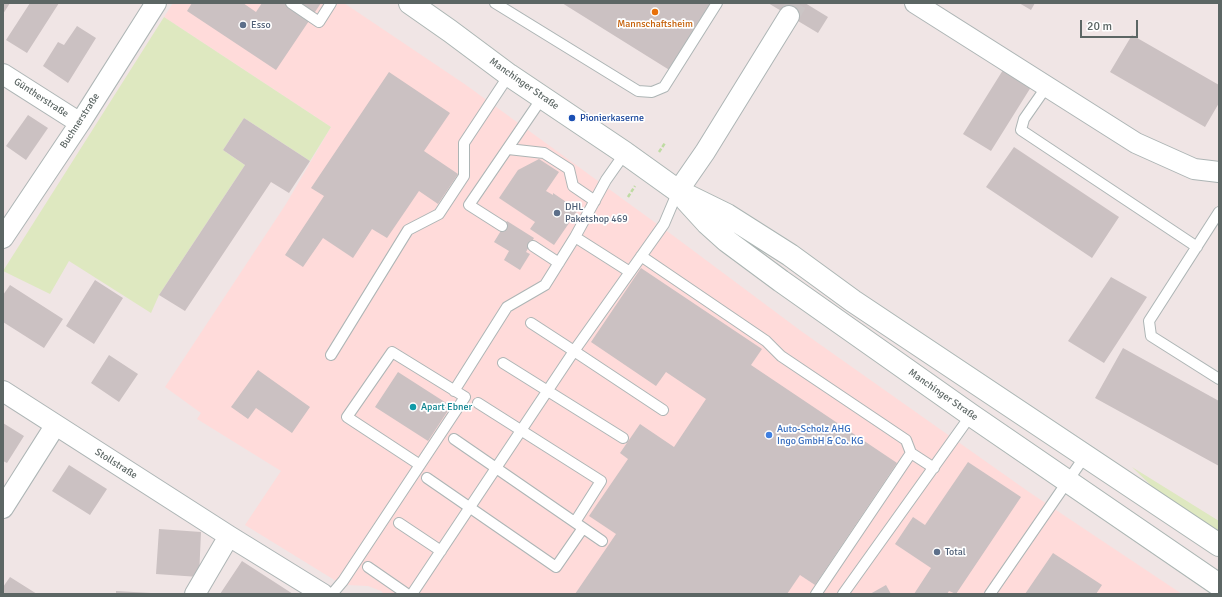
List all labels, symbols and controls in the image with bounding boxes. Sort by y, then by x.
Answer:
marker: Mannschaftsheim [650,7,660,17]
scale bar [1082,12,1140,38]
place label: Mannschaftsheim [617,18,693,30]
place label: Esso [251,19,271,31]
text: 20 m [1087,19,1112,34]
marker: Esso [238,20,248,30]
street label: Manchinger Straße [487,56,561,112]
street label: Güntherstraße [11,76,71,120]
street label: Buchnerstraße [58,91,102,151]
place label: Pionierkaserne [580,112,644,124]
marker: Pionierkaserne [567,113,577,123]
place label: DHL Paketshop 469 [565,201,628,224]
marker: DHL Paketshop 469 [552,208,562,218]
street label: Manchinger Straße [906,367,980,423]
place label: Apart Ebner [421,401,472,413]
marker: Apart Ebner [408,402,418,412]
place label: Auto-Scholz AHG Ingo GmbH & Co. KG [777,423,863,446]
marker: Auto-Scholz AHG Ingo GmbH & Co. KG [764,430,774,440]
street label: Stollstraße [93,446,139,482]
place label: Total [945,546,966,558]
marker: Total [932,547,942,557]

